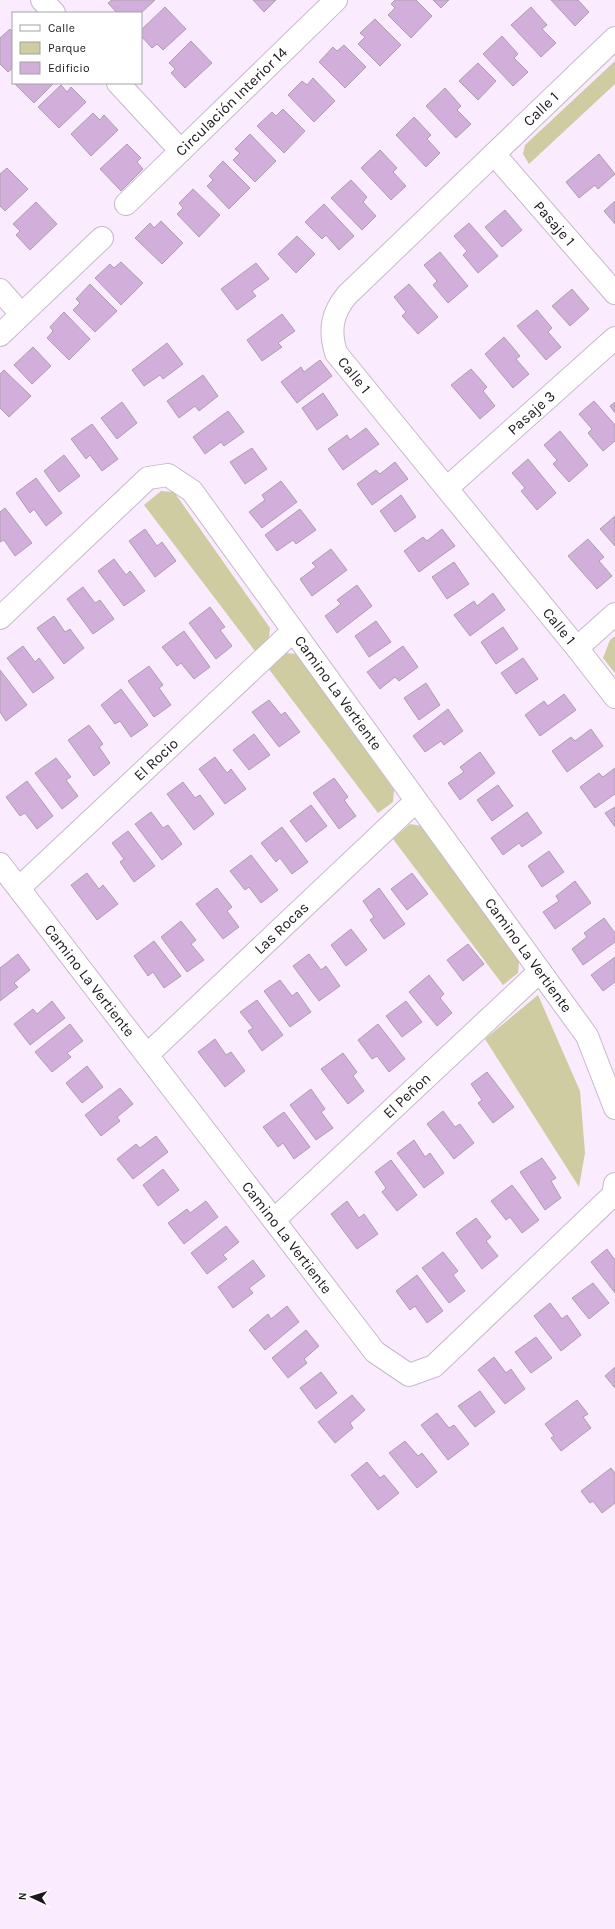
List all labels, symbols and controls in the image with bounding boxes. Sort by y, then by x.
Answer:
legend [12,12,142,84]
text: Calle [48,21,75,35]
text: Parque [48,41,86,55]
street label: Circulación Interior 14 [172,43,291,160]
text: Edificio [48,61,89,75]
street label: Calle 1 [520,88,562,130]
street label: Pasaje 1 [530,197,579,250]
street label: Calle 1 [334,353,374,397]
street label: Pasaje 3 [504,387,559,439]
street label: Calle 1 [539,604,579,648]
street label: Camino La Vertiente [291,632,386,754]
street label: El Rocio [130,734,182,784]
street label: Camino La Vertiente [481,894,576,1016]
street label: Las Rocas [251,898,312,958]
street label: Camino La Vertiente [41,921,138,1040]
street label: El Peñon [379,1069,434,1122]
street label: Camino La Vertiente [238,1178,336,1297]
north arrow [12,1877,52,1917]
text: N [16,1892,29,1901]

